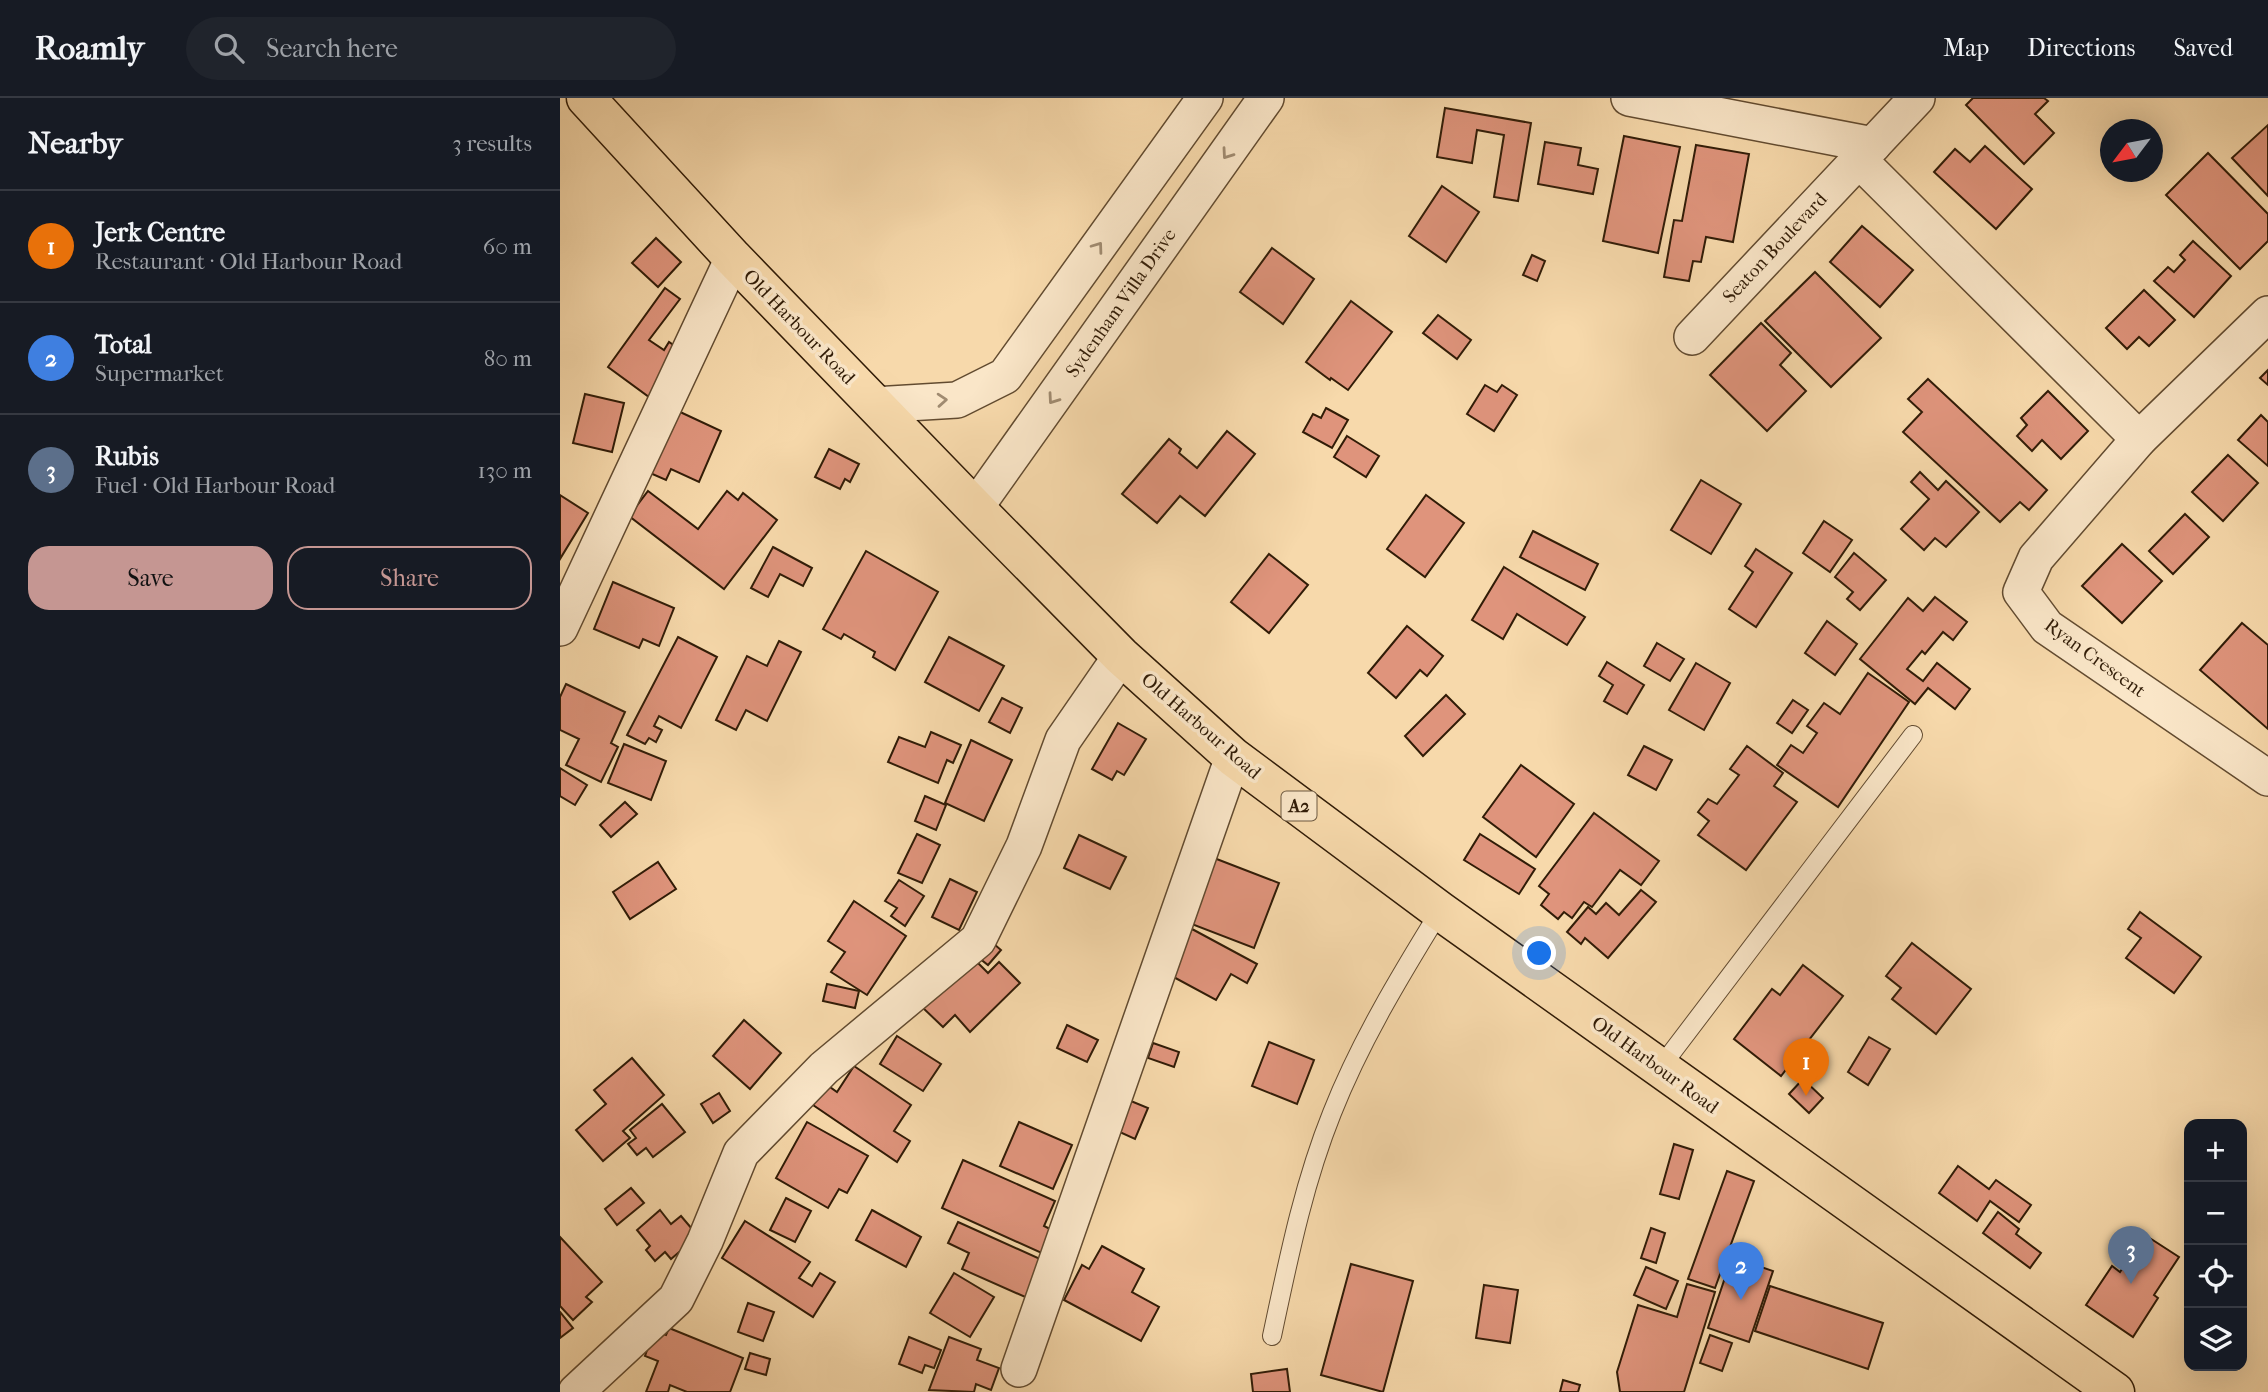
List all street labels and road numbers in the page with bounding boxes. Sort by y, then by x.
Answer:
street label: Seaton Boulevard [1718,188,1832,308]
street label: Sydenham Villa Drive [1061,224,1181,382]
street label: Old Harbour Road [739,265,860,389]
street label: Ryan Crescent [2040,614,2150,702]
street label: Old Harbour Road [1137,668,1266,784]
road number: A2 [1282,792,1316,820]
street label: Old Harbour Road [1587,1012,1723,1119]

